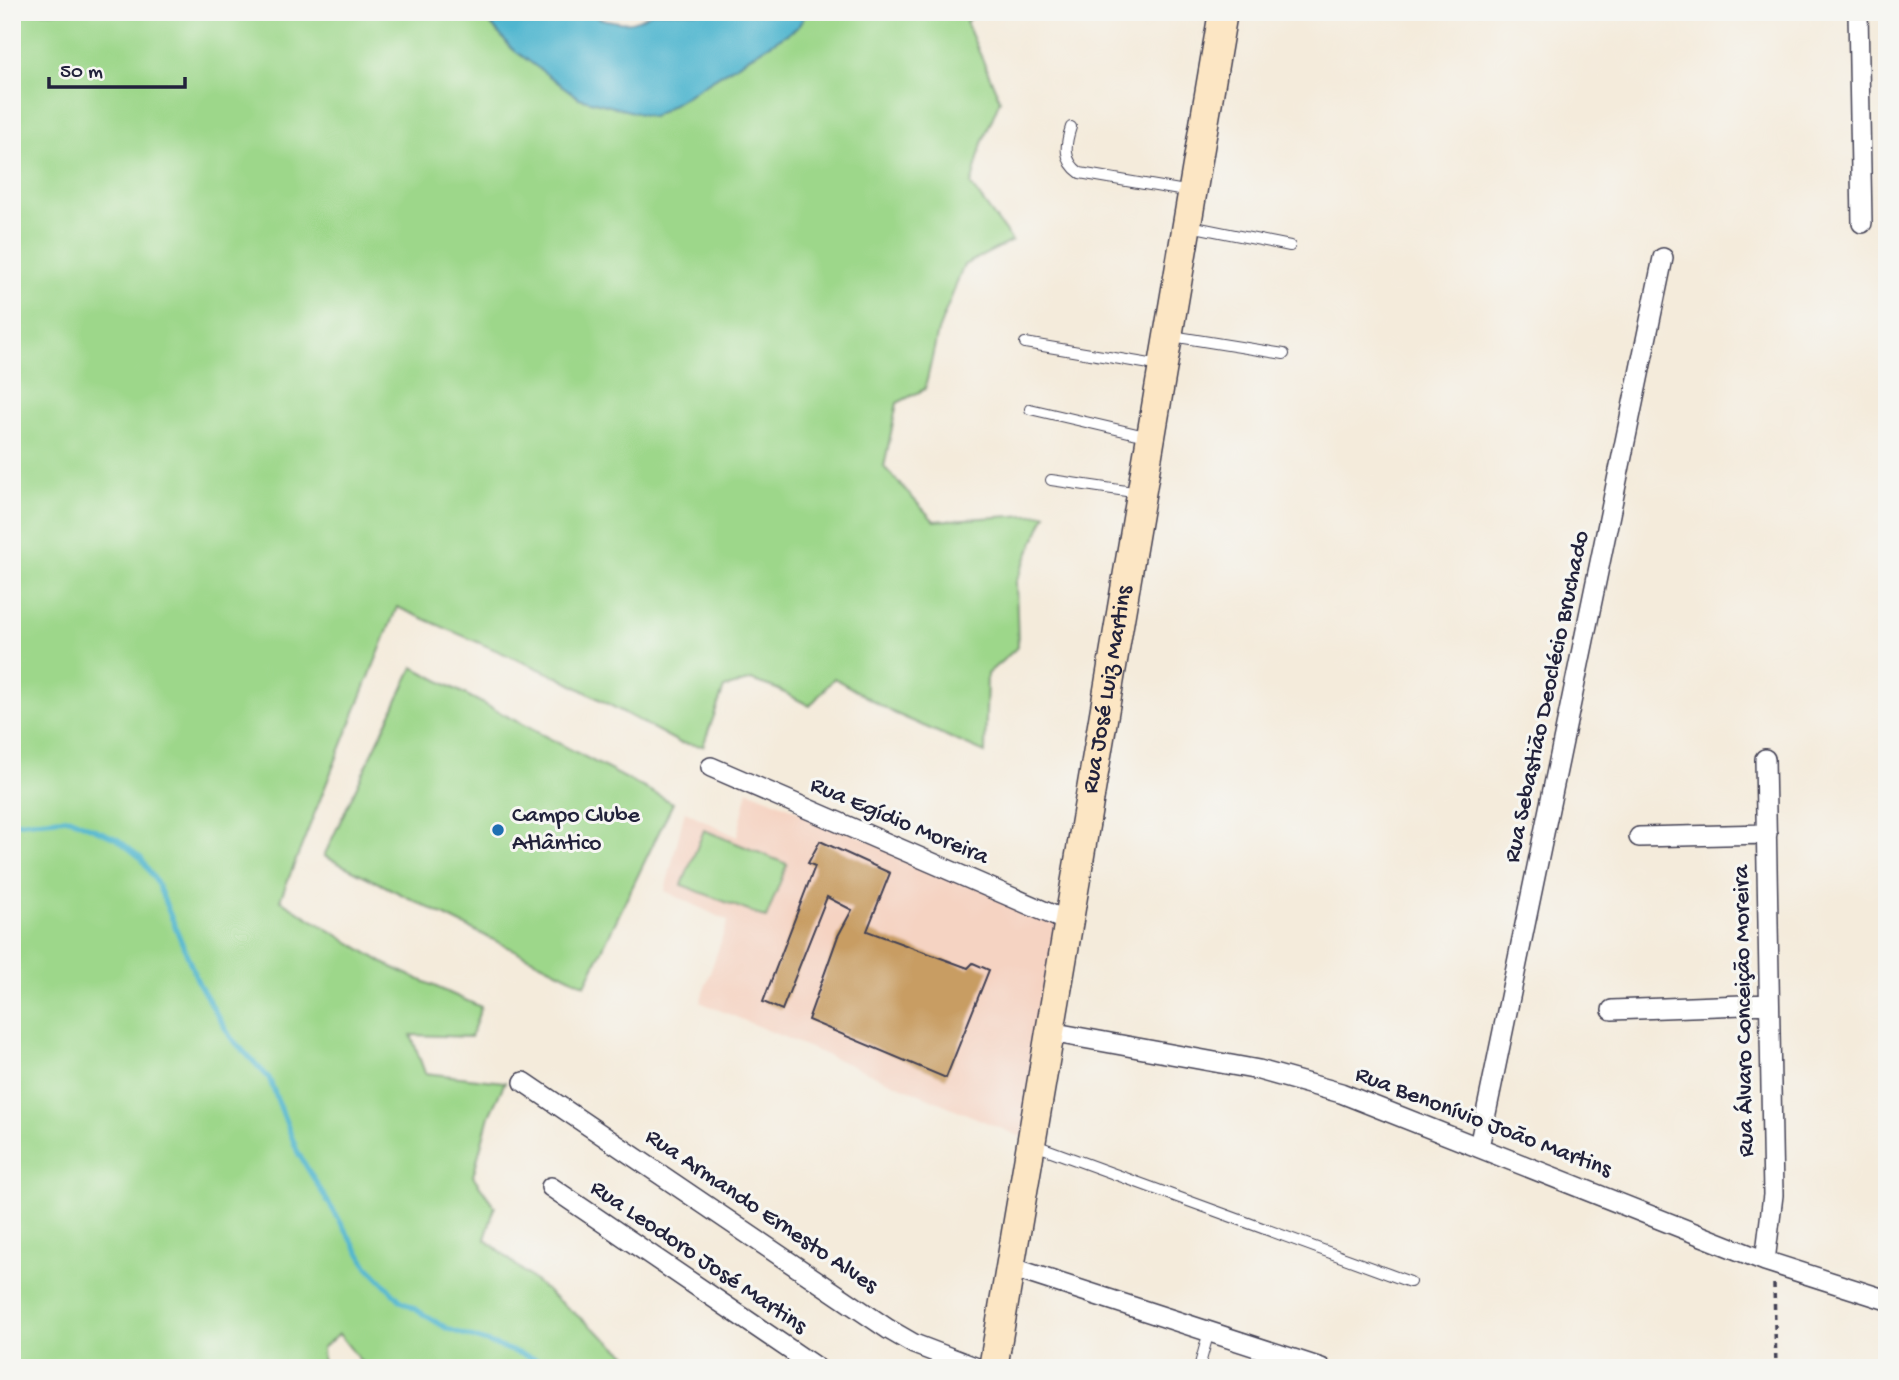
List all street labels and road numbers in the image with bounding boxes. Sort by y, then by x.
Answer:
street label: Rua Sebastião Deoclécio Bruchado [1499,528,1597,866]
street label: Rua José Luiz Martins [1076,582,1140,796]
street label: Rua Egídio Moreira [805,771,993,873]
street label: Rua Álvaro Conceição Moreira [1728,864,1762,1157]
street label: Rua Benonívio João Martins [1351,1061,1616,1186]
street label: Rua Armando Ernesto Alves [639,1123,884,1301]
street label: Rua Leodoro José Martins [584,1175,813,1342]

